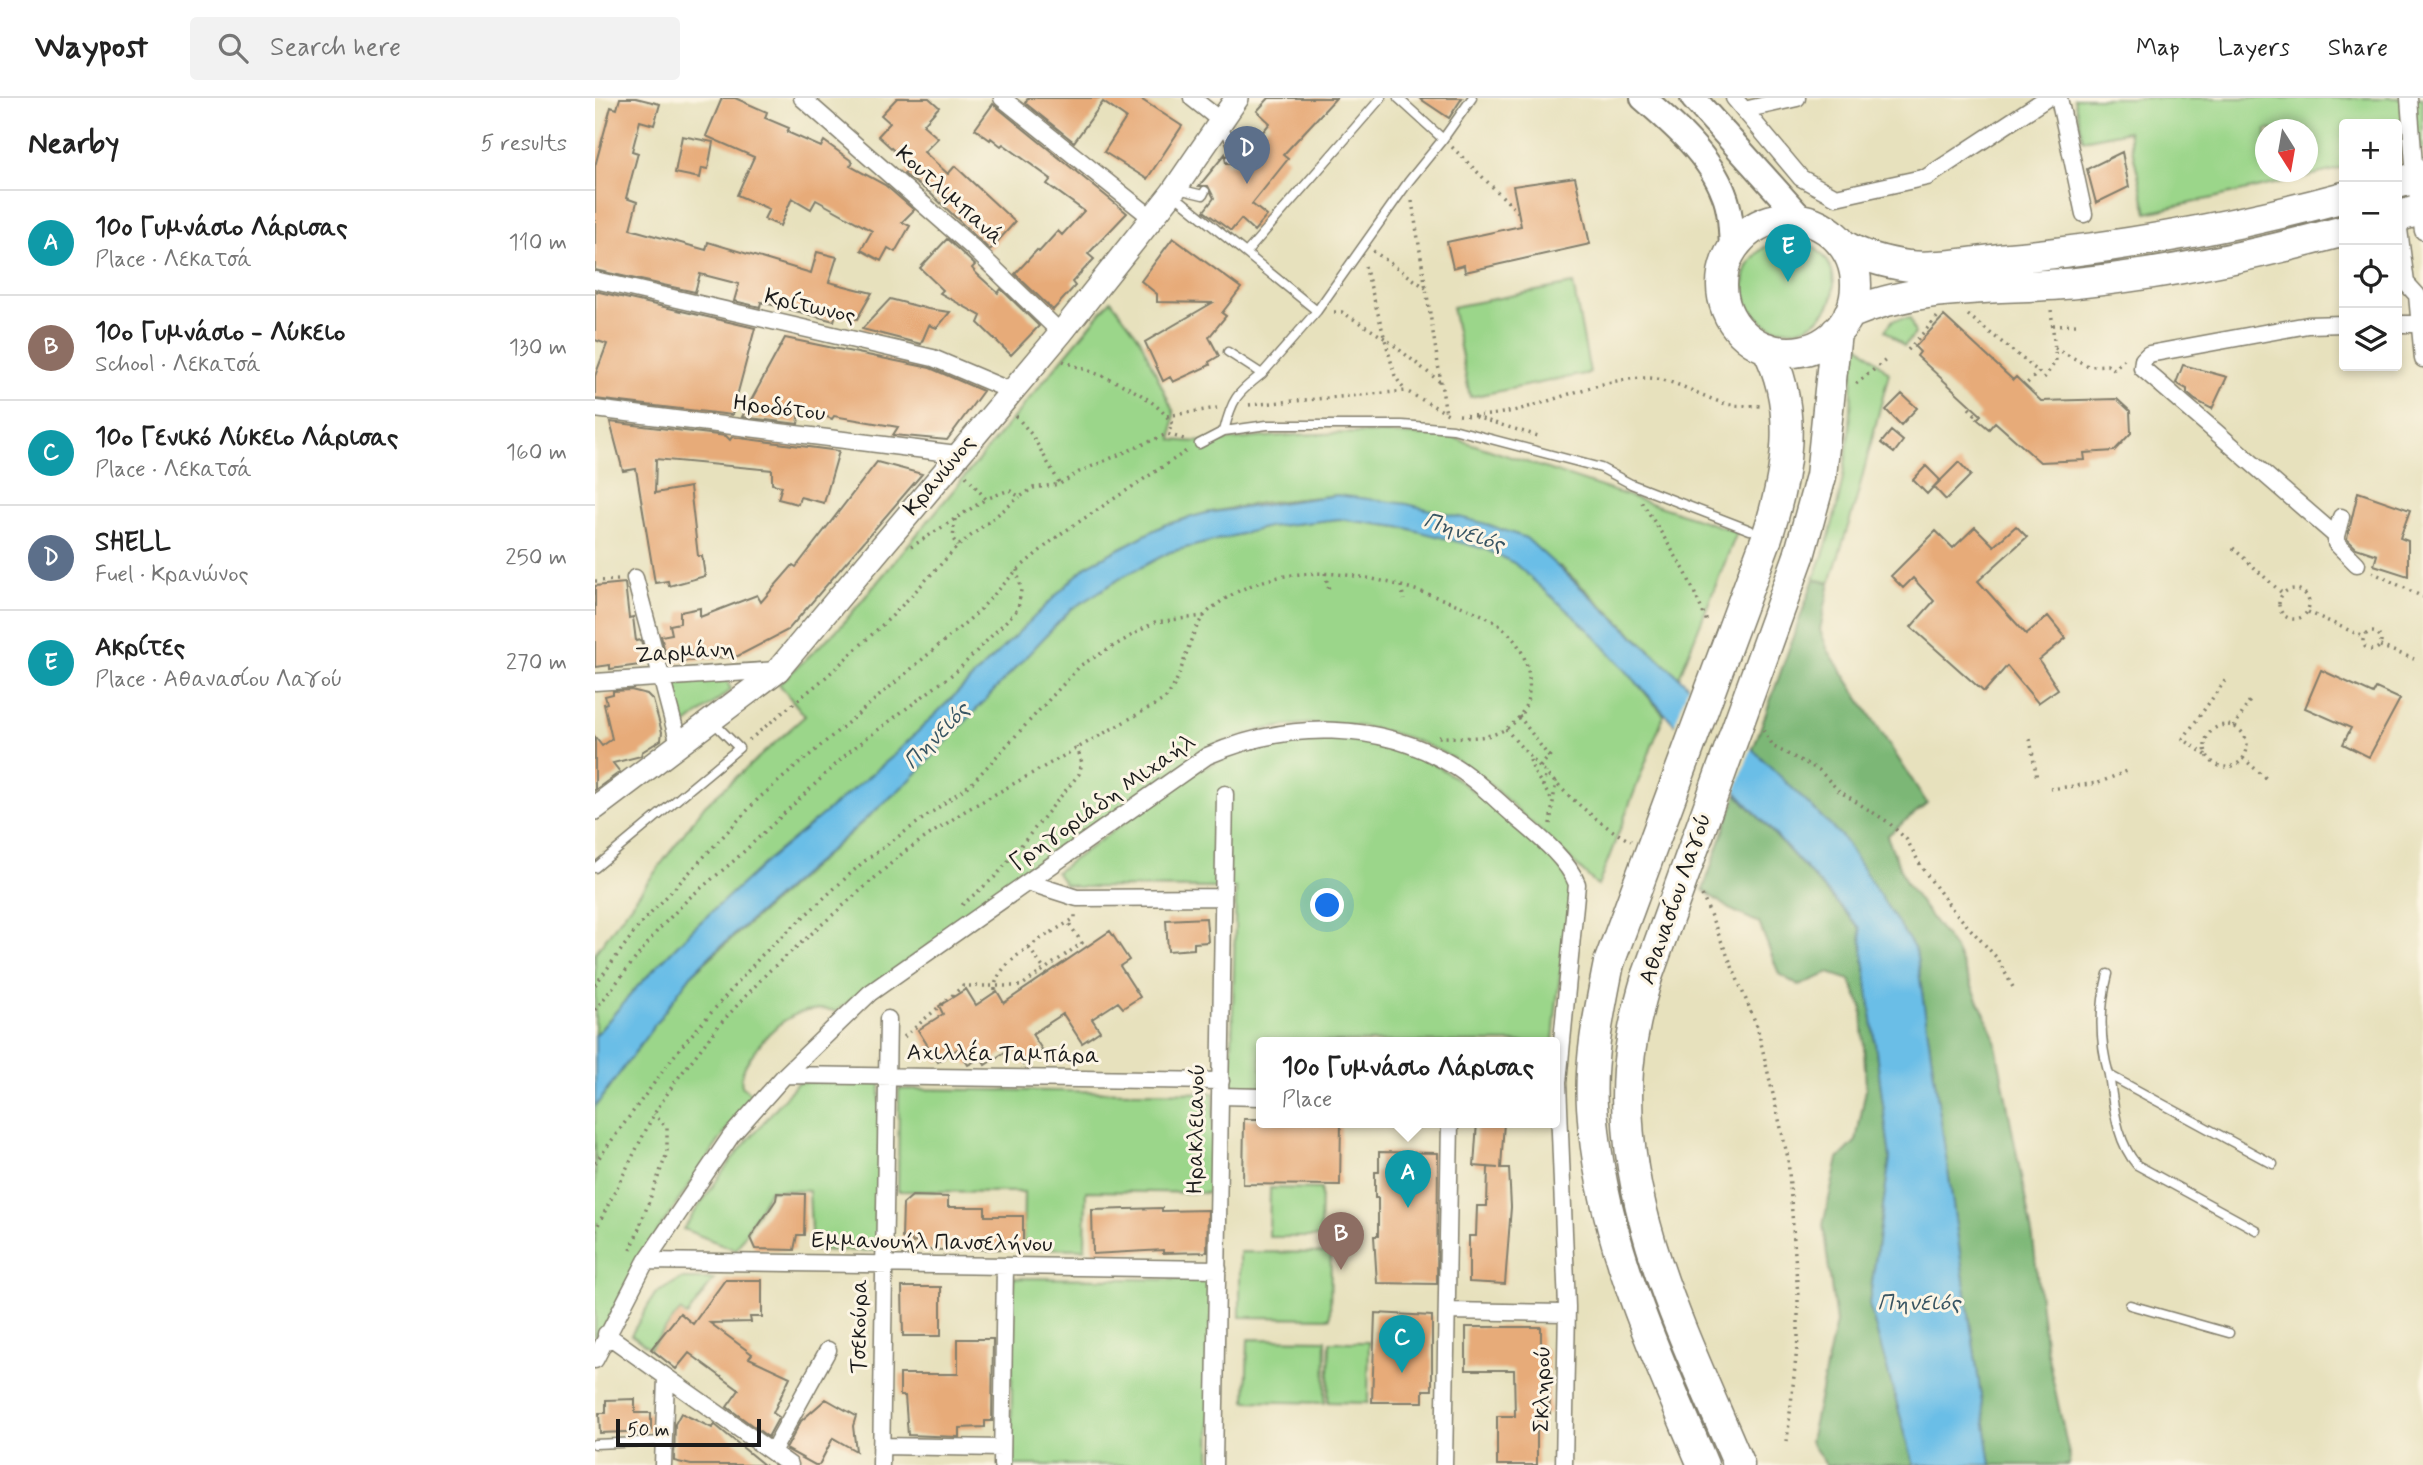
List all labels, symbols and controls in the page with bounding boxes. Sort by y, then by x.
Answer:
search box [190,17,680,80]
text: Waypost [35,26,148,70]
icon: search [214,29,252,67]
text: Search here [270,31,401,65]
text: Map [2136,33,2180,64]
text: Layers [2218,33,2290,64]
text: Share [2328,33,2388,64]
north arrow [2255,119,2318,182]
map controls [2339,119,2402,371]
button: + [2339,119,2402,182]
text: Nearby [28,124,119,163]
pin: D [1224,126,1270,184]
text: 5 results [481,129,567,159]
street label: Κουτλιμπανά [888,139,1010,253]
button: − [2339,182,2402,245]
text: 10o Γυμνάσιο Λάρισας [95,211,348,245]
pin: E [1765,224,1811,282]
text: A [43,228,59,258]
text: 110 m [508,228,567,258]
text: Place · Λεκατσά [95,245,252,275]
button: locate [2339,245,2402,308]
street label: Κρίτωνος [761,282,859,332]
button: layers [2339,308,2402,371]
text: 10ο Γυμνάσιο - Λύκειο [95,316,346,350]
text: B [44,333,58,363]
text: 130 m [509,333,567,363]
text: School · Λεκατσά [95,350,261,380]
street label: Ηροδότου [731,388,827,430]
text: 10ο Γενικό Λύκειο Λάρισας [95,421,398,455]
street label: Κρανώνος [897,429,983,523]
text: C [43,438,59,468]
text: 160 m [506,438,567,468]
text: Place · Λεκατσά [95,455,252,485]
water label: Πηνειός [1420,505,1510,561]
text: SHELL [95,526,171,560]
text: D [43,543,59,573]
text: 250 m [505,543,567,573]
text: Fuel · Κρανώνος [95,560,249,590]
text: Ακρίτες [95,631,185,665]
street label: Ζαρμάνη [634,635,736,671]
text: E [44,648,58,678]
text: 270 m [506,648,567,678]
text: Place · Αθανασίου Λαγού [95,665,343,695]
water label: Πηνειός [897,694,978,777]
street label: Γρηγοριάδη Μιχαήλ [1004,727,1202,878]
street label: Αθανασίου Λαγού [1633,809,1719,989]
your location [1310,888,1344,922]
street label: Αχιλλέα Ταμπάρα [906,1036,1100,1072]
popup [1256,1037,1560,1128]
text: 10o Γυμνάσιο Λάρισας [1282,1051,1534,1085]
street label: Ηρακλειανού [1181,1063,1213,1195]
text: Place [1282,1085,1332,1115]
pin: A [1385,1150,1431,1208]
pin: B [1318,1212,1364,1270]
street label: Εμμανουήλ Πανσελήνου [811,1226,1053,1260]
street label: Τσεκούρα [844,1278,876,1374]
water label: Πηνειός [1877,1288,1962,1319]
pin: C [1379,1315,1425,1373]
street label: Σκληρού [1527,1345,1559,1433]
scale bar [616,1416,761,1448]
text: 50 m [627,1418,670,1443]

